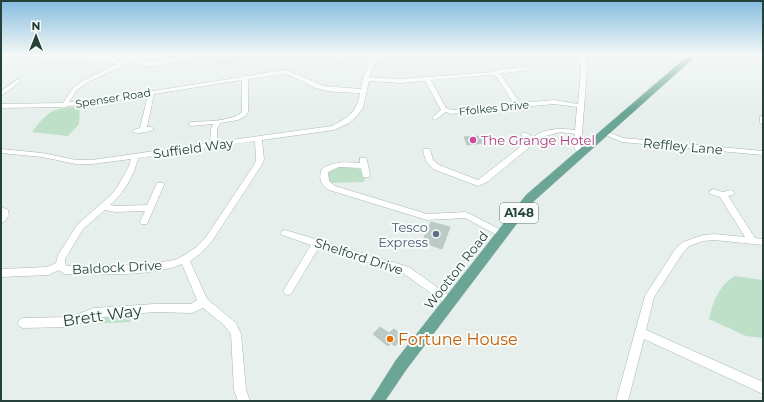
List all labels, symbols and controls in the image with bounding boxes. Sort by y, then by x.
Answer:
north arrow [16,16,56,56]
text: N [32,19,40,33]
street label: Spenser Road [74,85,152,111]
street label: Ffolkes Drive [458,97,530,119]
place label: The Grange Hotel [481,132,595,148]
street label: Suffield Way [152,134,235,162]
marker: The Grange Hotel [468,135,478,145]
street label: Reffley Lane [643,135,724,157]
road number: A148 [500,203,538,223]
place label: Tesco Express [378,219,428,250]
street label: Wootton Road [421,228,491,312]
marker: Tesco Express [431,229,441,239]
street label: Shelford Drive [313,234,405,278]
street label: Baldock Drive [71,257,163,277]
street label: Brett Way [61,301,143,330]
place label: Fortune House [398,330,518,349]
marker: Fortune House [385,334,395,344]

